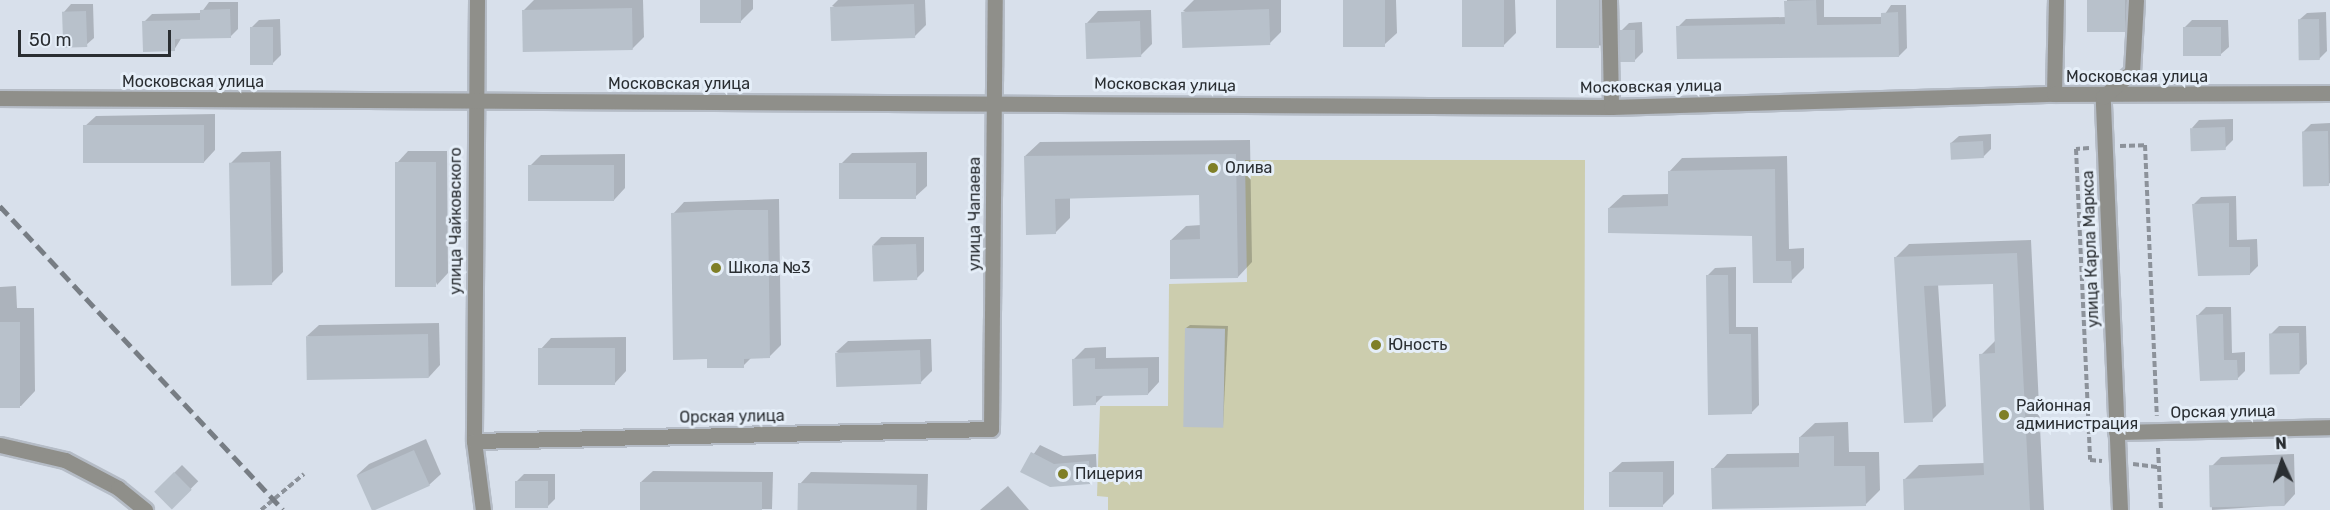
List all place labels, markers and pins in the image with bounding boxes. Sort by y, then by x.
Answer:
place label: Олива [1225,158,1272,178]
marker: Олива [1206,161,1220,175]
place label: Школа №3 [728,258,811,278]
marker: Школа №3 [709,261,723,275]
place label: Юность [1388,335,1447,355]
marker: Юность [1369,338,1383,352]
place label: Районная администрация [2016,396,2138,434]
marker: Районная администрация [1997,408,2011,422]
place label: Пицерия [1075,464,1143,484]
marker: Пицерия [1056,467,1070,481]

